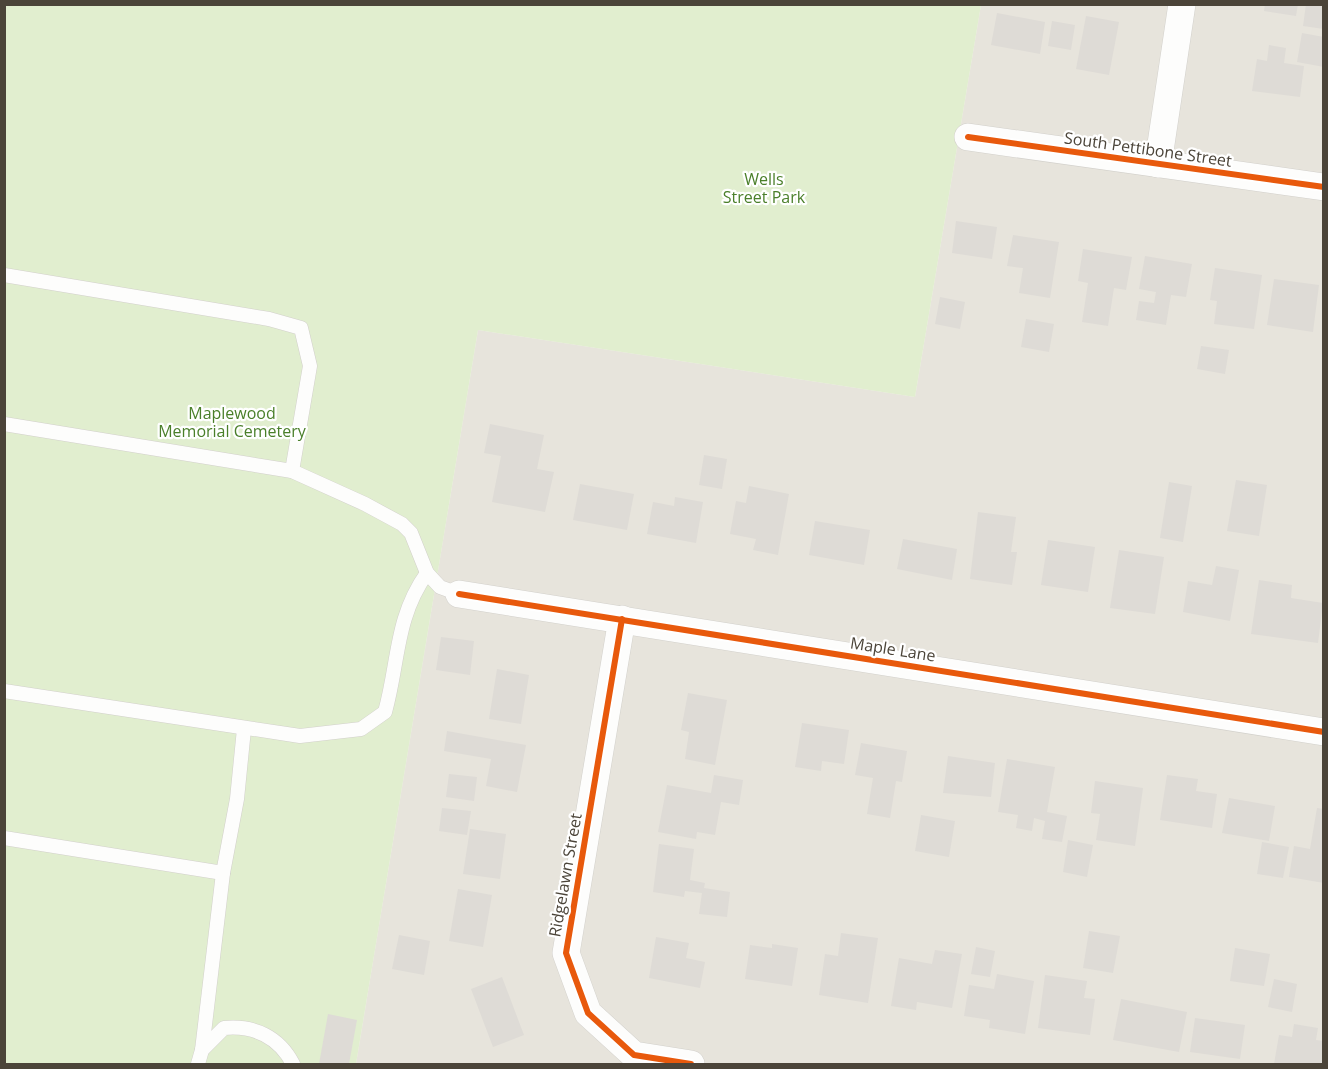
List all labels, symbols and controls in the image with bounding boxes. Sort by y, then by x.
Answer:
street label: South Pettibone Street [1063,126,1233,172]
park label: Wells Street Park [723,168,806,208]
park label: Maplewood Memorial Cemetery [158,402,307,442]
street label: Maple Lane [849,631,937,667]
street label: Ridgelawn Street [543,811,587,939]

